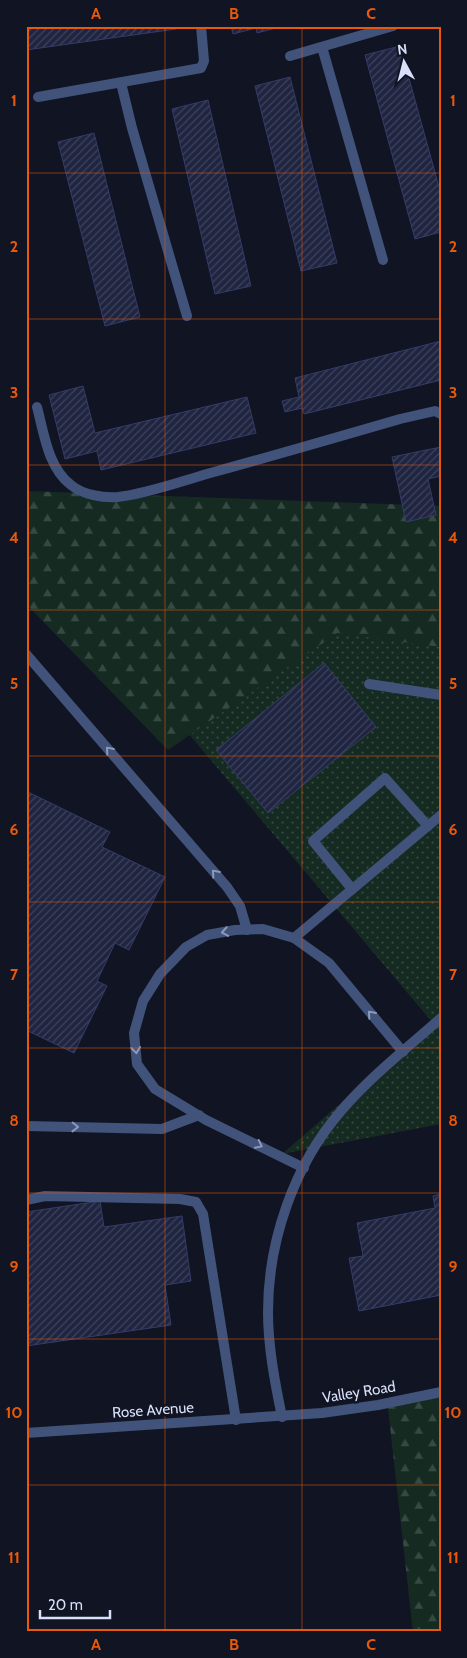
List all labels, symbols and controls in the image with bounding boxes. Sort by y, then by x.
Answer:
text: A [91,4,101,23]
text: B [229,4,239,23]
text: C [366,4,376,23]
north arrow [380,38,430,88]
text: N [396,40,408,59]
text: 1 [11,91,17,110]
text: 1 [450,91,456,110]
text: 2 [10,237,18,256]
text: 2 [449,237,457,256]
text: 3 [10,383,18,402]
text: 3 [449,383,457,402]
text: 4 [9,528,19,547]
text: 4 [448,528,458,547]
text: 5 [10,674,18,693]
text: 5 [449,674,457,693]
one-way arrow [105,746,114,755]
text: 6 [10,820,19,839]
text: 6 [449,820,458,839]
one-way arrow [212,870,220,879]
one-way arrow [221,926,229,936]
text: 7 [10,965,19,984]
text: 7 [449,965,458,984]
one-way arrow [368,1011,377,1020]
one-way arrow [130,1046,141,1054]
text: 8 [9,1111,19,1130]
text: 8 [448,1111,458,1130]
one-way arrow [72,1122,79,1132]
one-way arrow [253,1139,262,1149]
text: 9 [10,1257,19,1276]
text: 9 [449,1257,458,1276]
street label: Valley Road [321,1377,397,1407]
street label: Rose Avenue [112,1398,195,1422]
text: 10 [5,1403,23,1422]
text: 10 [444,1403,462,1422]
text: 11 [8,1548,20,1567]
text: 11 [447,1548,459,1567]
scale bar [40,1588,110,1620]
text: 20 m [48,1596,83,1614]
text: A [91,1635,101,1654]
text: B [229,1635,239,1654]
text: C [366,1635,376,1654]

